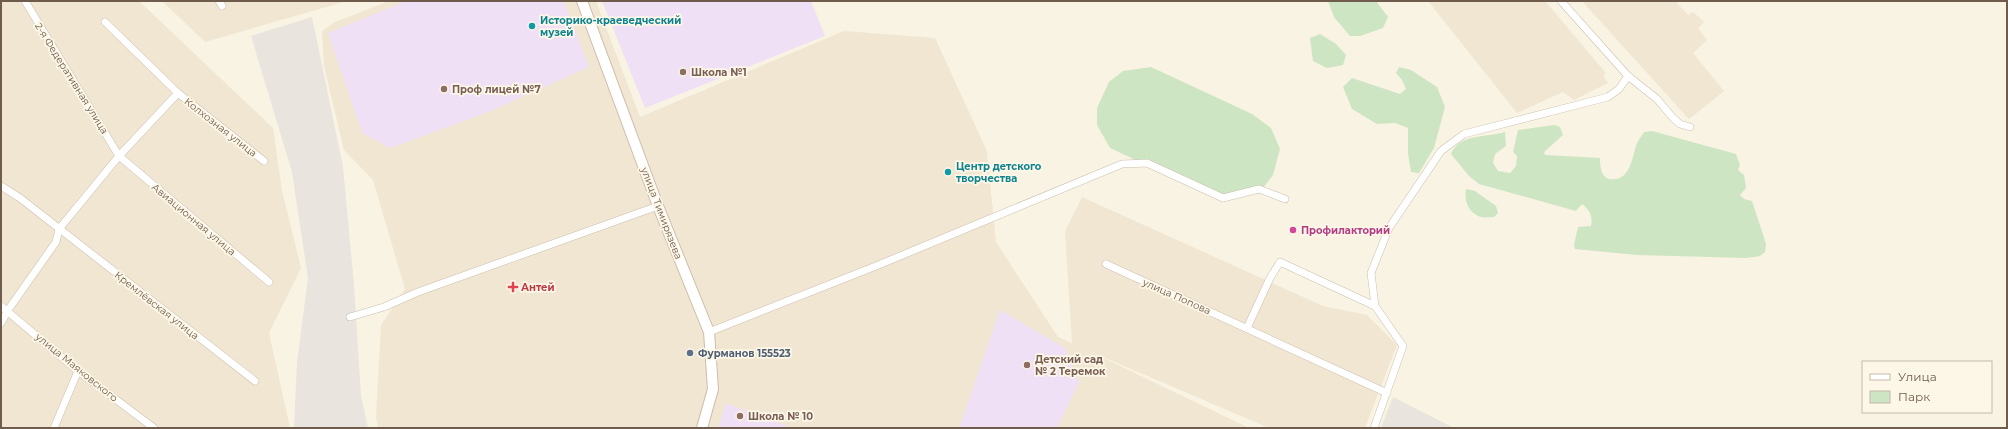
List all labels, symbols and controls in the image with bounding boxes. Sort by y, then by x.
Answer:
place label: Историко-краеведческий музей [540,14,681,39]
street label: 2-я Федеративная улица [32,20,111,136]
marker: Историко-краеведческий музей [527,21,537,31]
place label: Школа №1 [691,66,747,79]
marker: Школа №1 [678,67,688,77]
place label: Проф лицей №7 [452,83,541,96]
marker: Проф лицей №7 [439,84,449,94]
street label: Колхозная улица [182,95,260,160]
place label: Центр детского творчества [956,160,1042,185]
street label: улица Тимирязева [638,164,685,261]
marker: Центр детского творчества [943,167,953,177]
street label: Авиационная улица [149,180,238,258]
place label: Профилакторий [1301,224,1390,237]
marker: Профилакторий [1288,225,1298,235]
street label: Кремлёвская улица [112,268,201,342]
street label: улица Попова [1140,275,1213,317]
place label: Антей [521,281,555,294]
marker: Антей [508,282,518,292]
street label: улица Маяковского [32,330,120,405]
place label: Фурманов 155523 [698,347,791,360]
marker: Фурманов 155523 [685,348,695,358]
place label: Детский сад № 2 Теремок [1035,353,1106,378]
marker: Детский сад № 2 Теремок [1022,360,1032,370]
legend [1862,361,1992,413]
text: Улица [1898,369,1937,384]
text: Парк [1898,389,1930,404]
place label: Школа № 10 [748,410,813,423]
marker: Школа № 10 [735,411,745,421]

